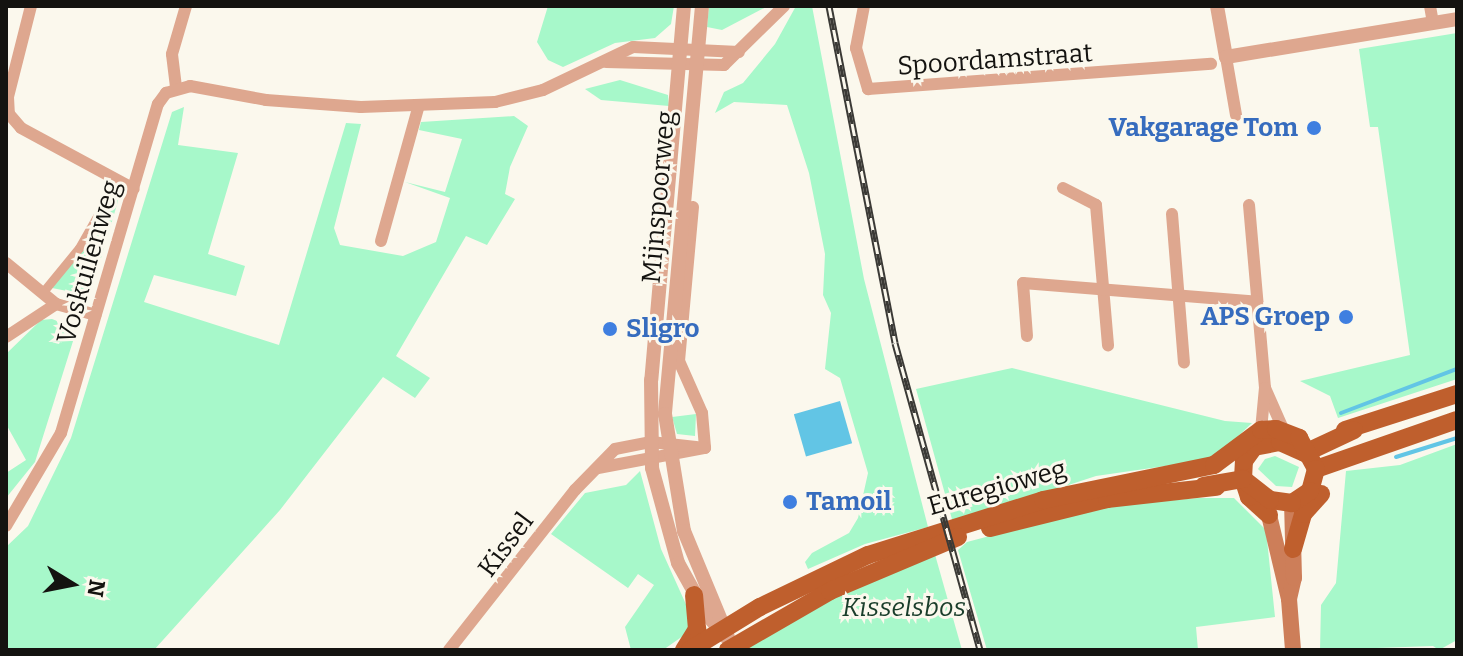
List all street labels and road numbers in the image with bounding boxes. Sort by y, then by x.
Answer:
street label: Spoordamstraat [896,38,1094,82]
street label: Mijnspoorweg [636,109,682,285]
street label: Voskuilenweg [51,177,127,347]
street label: Euregioweg [924,453,1070,523]
street label: Kissel [472,507,540,583]

